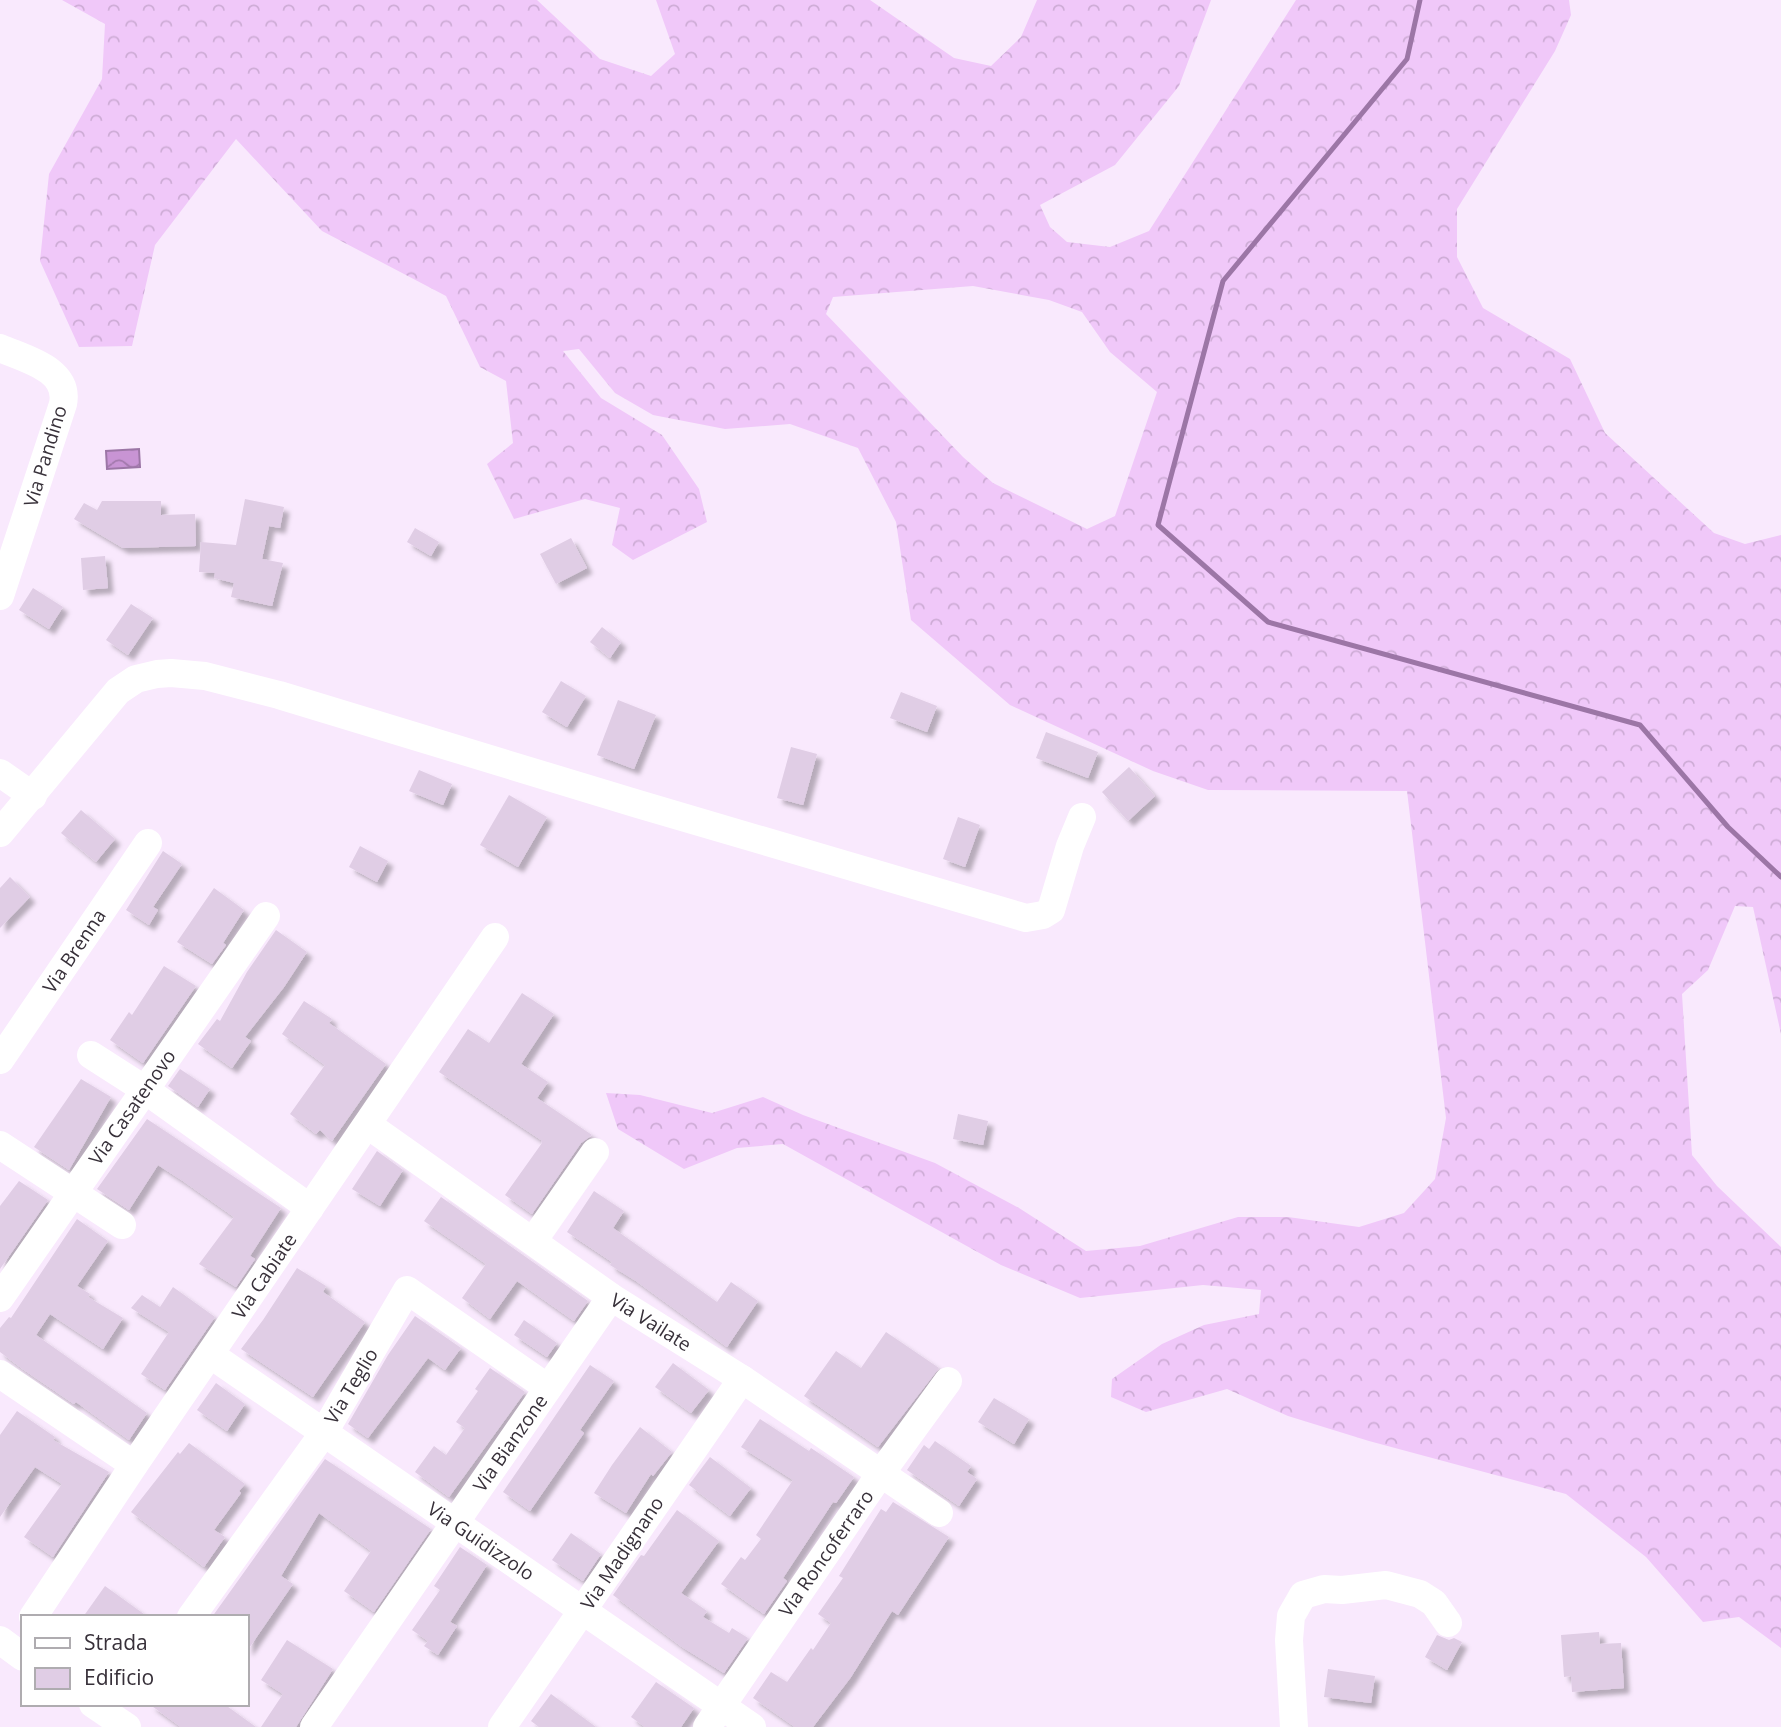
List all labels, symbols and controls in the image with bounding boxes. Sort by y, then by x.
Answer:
street label: Via Pandino [17,402,73,510]
street label: Via Brenna [36,904,112,998]
street label: Via Casatenovo [83,1044,181,1170]
street label: Via Cabiate [226,1228,302,1324]
street label: Via Vailate [605,1287,697,1357]
street label: Via Teglio [318,1343,384,1429]
street label: Via Bianzone [467,1389,553,1497]
street label: Via Roncoferraro [773,1484,879,1622]
street label: Via Madignano [575,1491,669,1615]
street label: Via Guidizzolo [422,1496,540,1586]
legend [21,1615,248,1706]
text: Strada [84,1628,148,1656]
text: Edificio [84,1663,154,1691]

